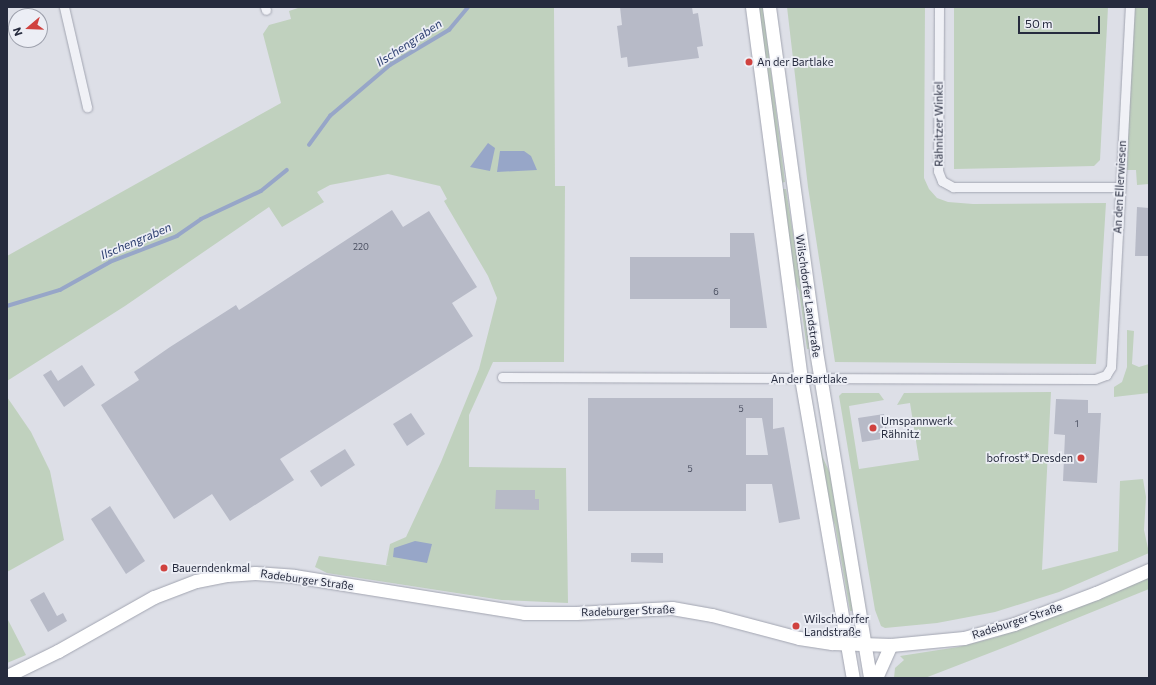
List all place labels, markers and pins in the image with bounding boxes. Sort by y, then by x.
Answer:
place label: An der Bartlake [757,55,833,69]
marker: An der Bartlake [744,57,754,67]
place label: Umspannwerk Rähnitz [881,415,953,441]
marker: Umspannwerk Rähnitz [868,423,878,433]
place label: bofrost* Dresden [987,451,1073,465]
marker: bofrost* Dresden [1076,453,1086,463]
place label: Bauerndenkmal [172,561,250,575]
marker: Bauerndenkmal [159,563,169,573]
place label: Wilschdorfer Landstraße [804,613,869,639]
marker: Wilschdorfer Landstraße [791,621,801,631]

